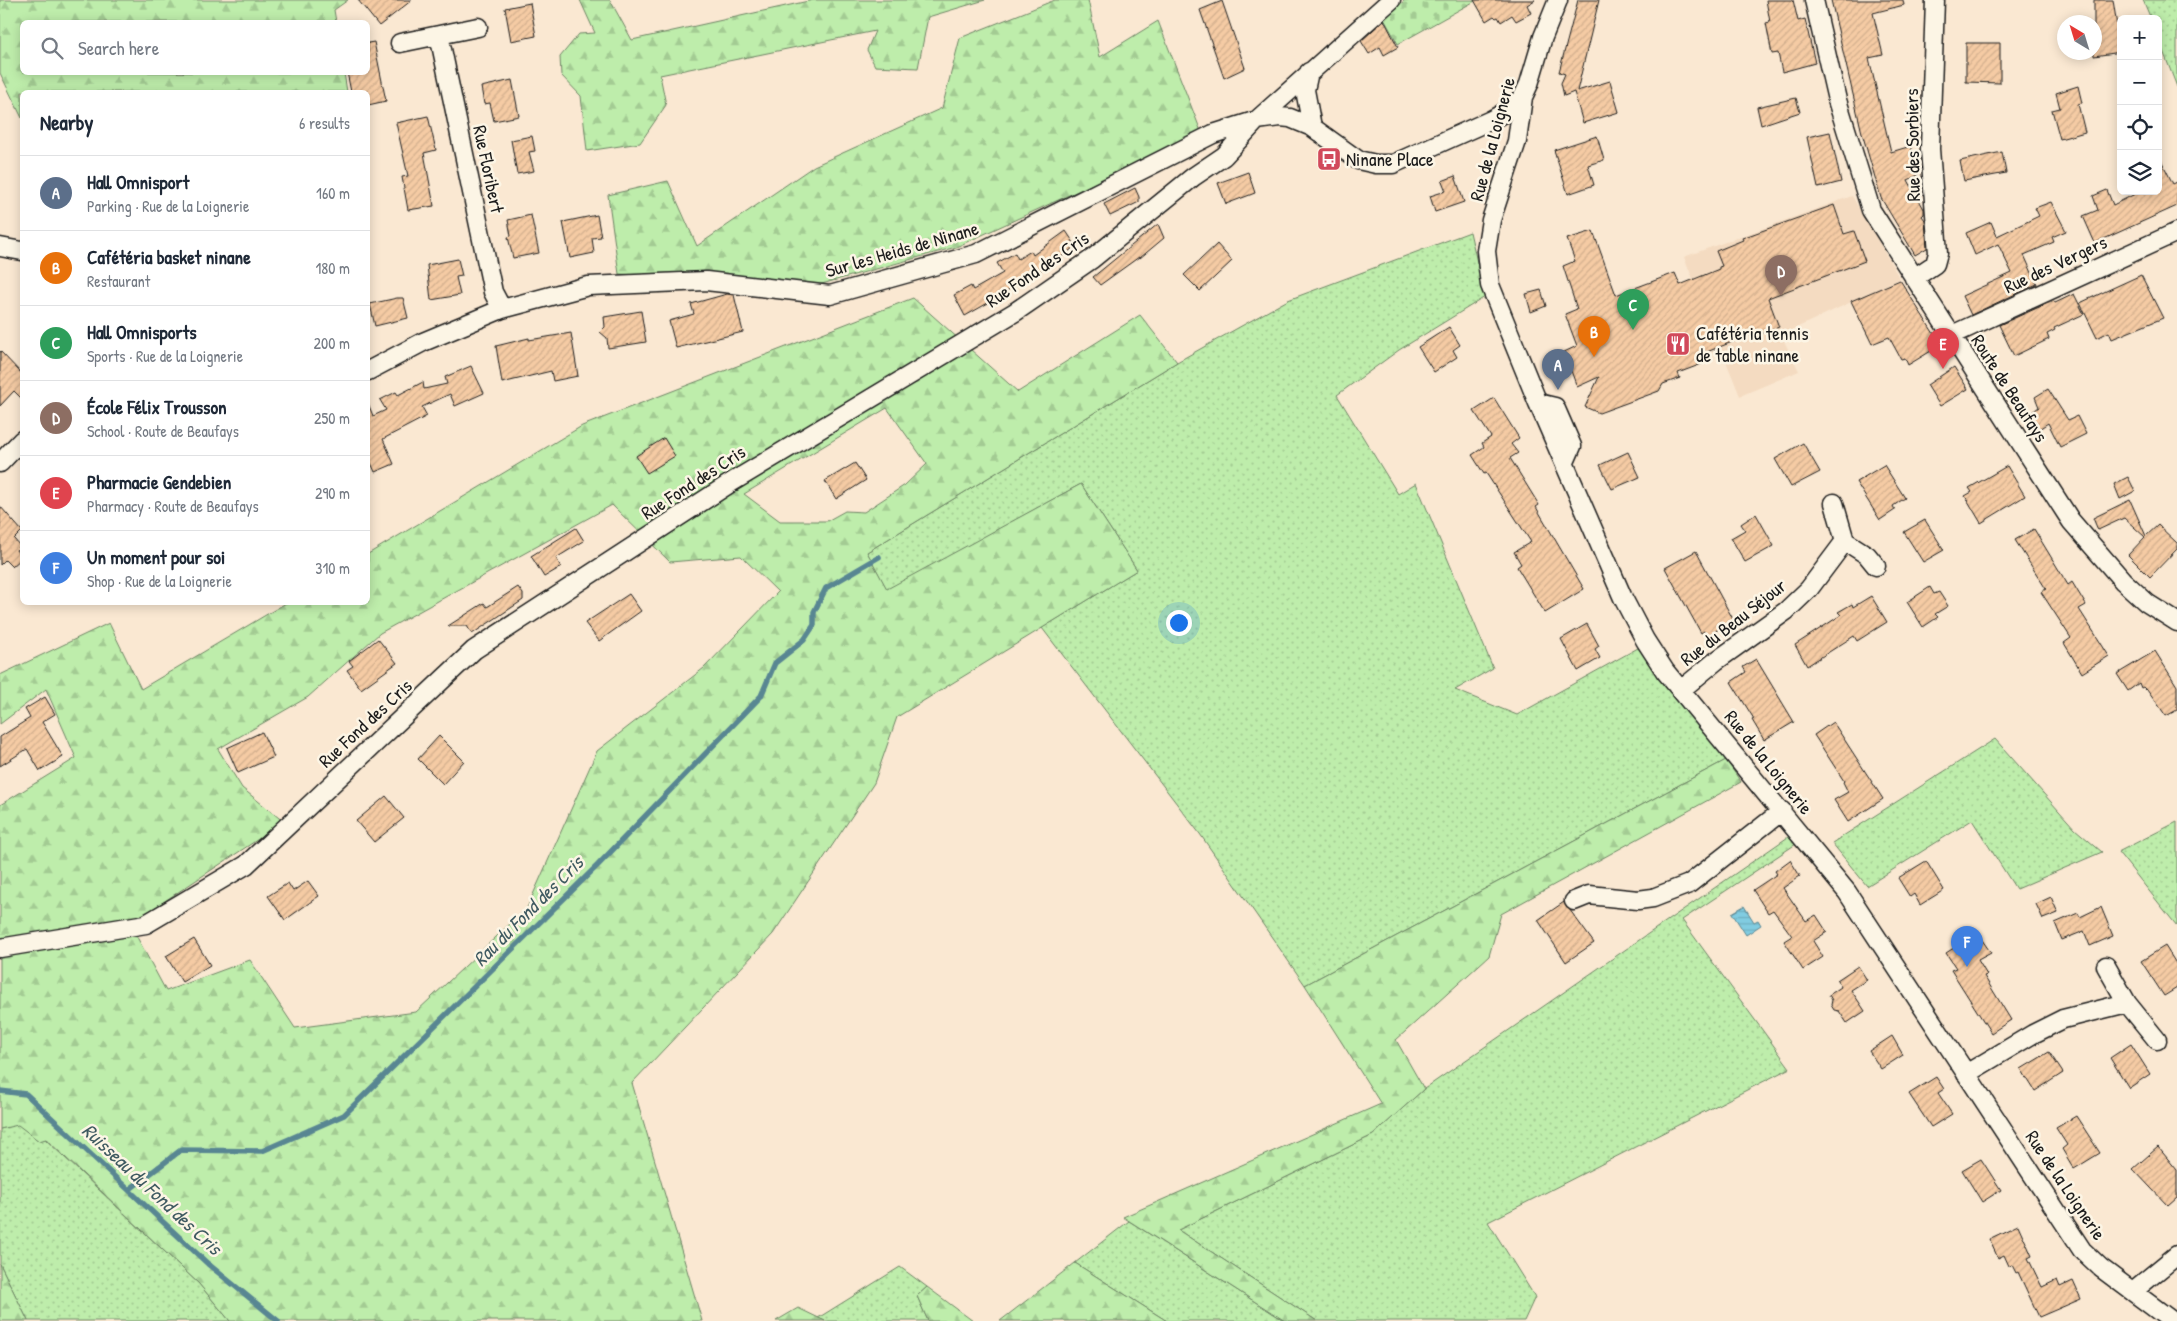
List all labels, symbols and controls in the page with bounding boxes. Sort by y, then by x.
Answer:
north arrow [2057,15,2102,60]
map controls [2117,15,2162,195]
button: + [2117,15,2162,60]
search box [20,20,370,75]
icon: search [38,34,66,62]
text: Search here [78,35,159,61]
button: − [2117,60,2162,105]
street label: Rue de la Loignerie [1463,74,1521,204]
street label: Rue des Sorbiers [1898,88,1926,202]
button: locate [2117,105,2162,150]
text: Nearby [40,108,93,137]
text: 6 results [299,112,350,134]
street label: Rue Floribert [467,123,511,216]
bus stop icon: Ninane Place [1316,146,1342,172]
place label: Ninane Place [1346,146,1434,172]
button: layers [2117,150,2162,195]
text: Hall Omnisport [87,169,189,195]
text: A [52,182,60,204]
text: 160 m [316,182,350,204]
text: Parking · Rue de la Loignerie [87,195,249,217]
street label: Sur les Heids de Ninane [822,215,982,283]
street label: Rue Fond des Cris [980,225,1094,313]
street label: Rue des Vergers [1999,229,2111,299]
text: Cafétéria basket ninane [87,244,251,270]
pin: D [1765,255,1797,296]
text: B [52,257,60,279]
text: 180 m [316,257,350,279]
text: Restaurant [87,270,150,292]
pin: C [1617,289,1649,330]
pin: B [1578,316,1610,357]
text: Hall Omnisports [87,319,197,345]
place label: Cafétéria tennis de table ninane [1696,320,1809,368]
pin: E [1927,328,1959,369]
street label: Route de Beaufays [1965,329,2055,447]
restaurant icon: Cafétéria tennis de table ninane [1665,331,1691,357]
text: C [52,332,60,354]
text: 200 m [314,332,350,354]
text: Sports · Rue de la Loignerie [87,345,243,367]
pin: A [1542,349,1574,390]
text: École Félix Trousson [87,394,227,420]
text: D [52,407,60,429]
text: 250 m [314,407,350,429]
text: School · Route de Beaufays [87,420,239,442]
street label: Rue Fond des Cris [636,439,750,525]
text: Pharmacie Gendebien [87,469,231,495]
text: E [52,482,60,504]
text: 290 m [315,482,350,504]
text: Pharmacy · Route de Beaufays [87,495,259,517]
text: Un moment pour soi [87,544,225,570]
text: F [53,557,59,579]
text: 310 m [315,557,350,579]
text: Shop · Rue de la Loignerie [87,570,232,592]
street label: Rue du Beau Séjour [1675,572,1792,671]
your location [1166,610,1192,636]
street label: Rue Fond des Cris [313,673,417,773]
street label: Rue de la Loignerie [1719,704,1819,820]
water label: Rau du Fond des Cris [467,848,590,972]
pin: F [1951,926,1983,967]
water label: Ruisseau du Fond des Cris [77,1117,230,1262]
street label: Rue de la Loignerie [2020,1125,2113,1245]

